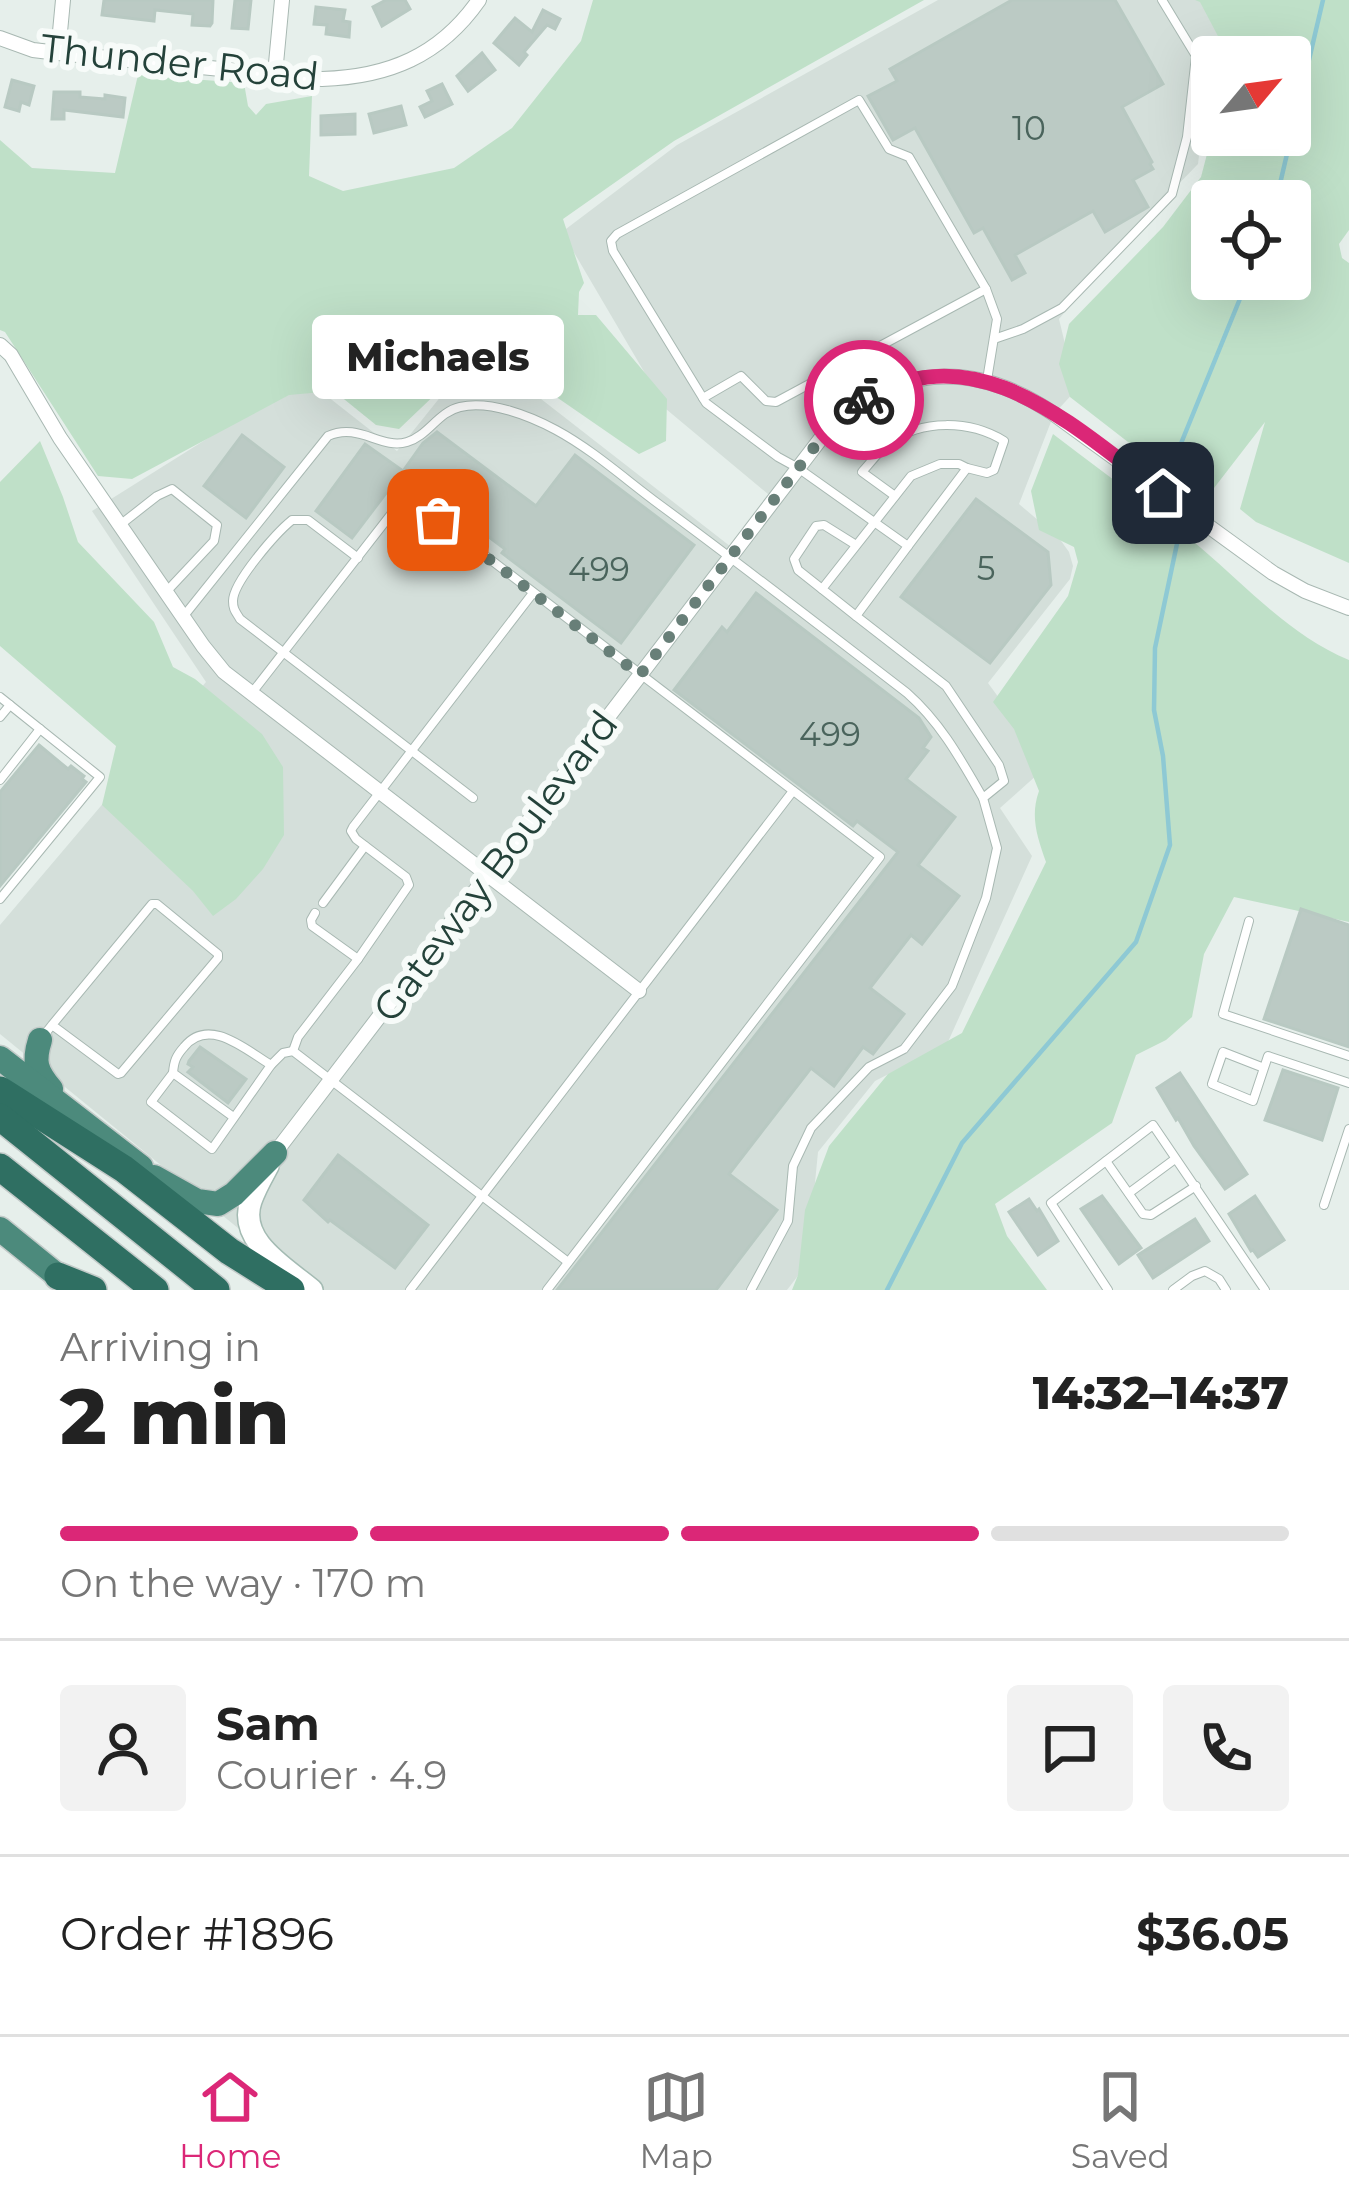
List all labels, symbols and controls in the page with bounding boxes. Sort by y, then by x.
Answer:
street label: Thunder Road [39,24,321,100]
north arrow [1191,36,1311,156]
map controls [1191,36,1311,300]
house number: 10 [1012,108,1046,148]
button: locate [1191,180,1311,300]
callout: Michaels [312,316,564,400]
text: Michaels [346,333,530,381]
courier [804,340,924,460]
icon: bike [831,367,897,433]
pin [1112,442,1214,544]
icon: home [1130,460,1196,526]
pin [387,469,489,571]
icon: bag [405,487,471,553]
house number: 5 [977,548,995,588]
house number: 499 [568,549,630,589]
street label: Gateway Boulevard [362,701,628,1031]
house number: 499 [799,714,861,754]
text: Arriving in [60,1323,261,1371]
text: 14:32–14:37 [1033,1365,1289,1420]
text: 2 min [60,1368,290,1464]
text: On the way · 170 m [60,1559,426,1607]
button: person [60,1685,186,1811]
button: chat [1007,1685,1133,1811]
button: phone [1163,1685,1289,1811]
text: Sam [216,1696,320,1751]
text: Courier · 4.9 [216,1751,447,1799]
text: Order #1896 [60,1906,334,1961]
text: $36.05 [1136,1906,1289,1961]
tab: Home [179,2064,281,2176]
tab: Map [639,2064,713,2176]
tab: Saved [1071,2064,1170,2176]

